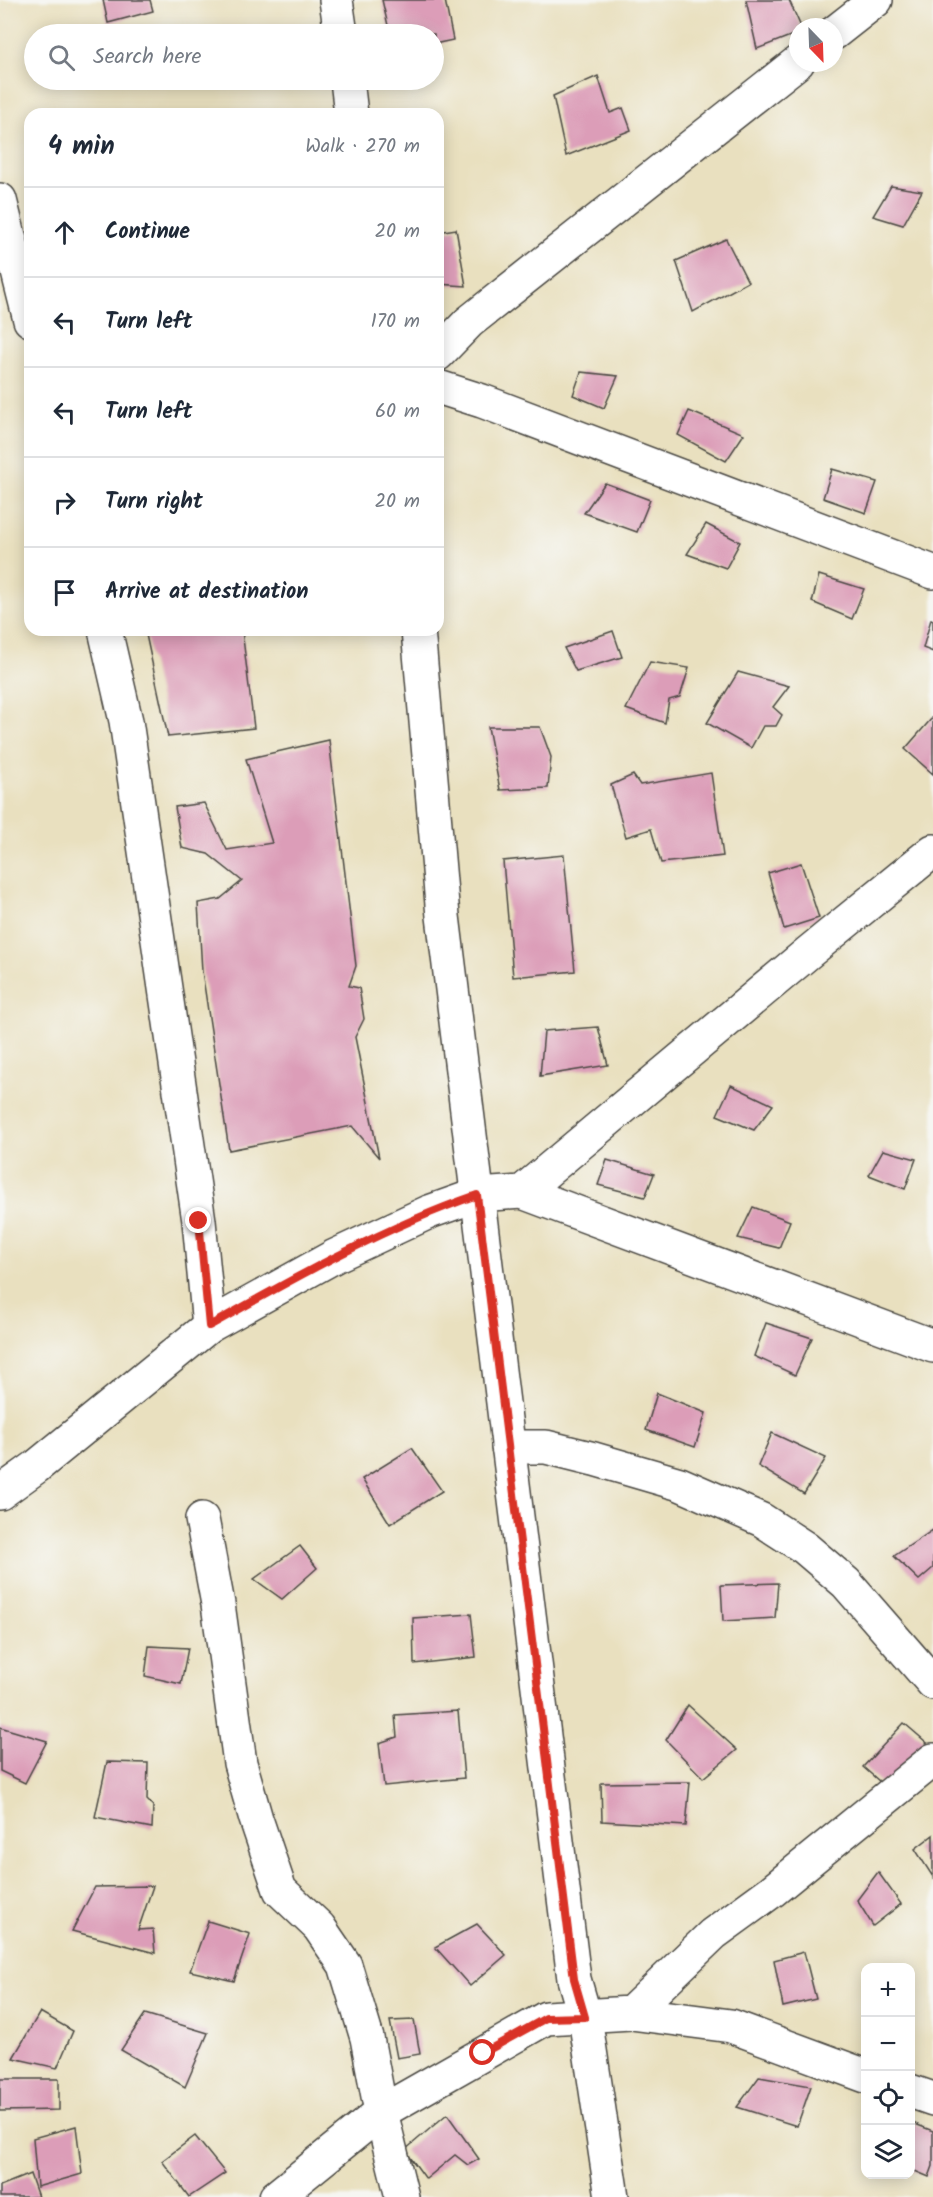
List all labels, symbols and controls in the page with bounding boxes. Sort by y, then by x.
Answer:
north arrow [789,18,843,72]
search box [24,24,444,90]
text: Search here [93,40,201,75]
icon: search [45,41,78,74]
text: 4 min [48,126,115,168]
text: Walk · 270 m [305,131,420,163]
text: Continue [105,215,190,250]
icon: ahead [48,216,81,249]
text: 20 m [374,216,420,248]
text: Turn left [105,305,192,340]
icon: left [48,306,81,339]
text: 170 m [371,306,420,338]
text: Turn left [105,395,192,430]
icon: left [48,396,81,429]
text: 60 m [375,396,420,428]
text: Turn right [105,485,203,520]
icon: right [48,486,81,519]
text: 20 m [374,486,420,518]
text: Arrive at destination [105,575,308,610]
icon: arrive [48,576,81,609]
route end [185,1207,211,1233]
map controls [861,1963,915,2179]
button: + [861,1963,915,2017]
button: − [861,2017,915,2071]
route start [469,2039,495,2065]
button: locate [861,2071,915,2125]
button: layers [861,2125,915,2179]

